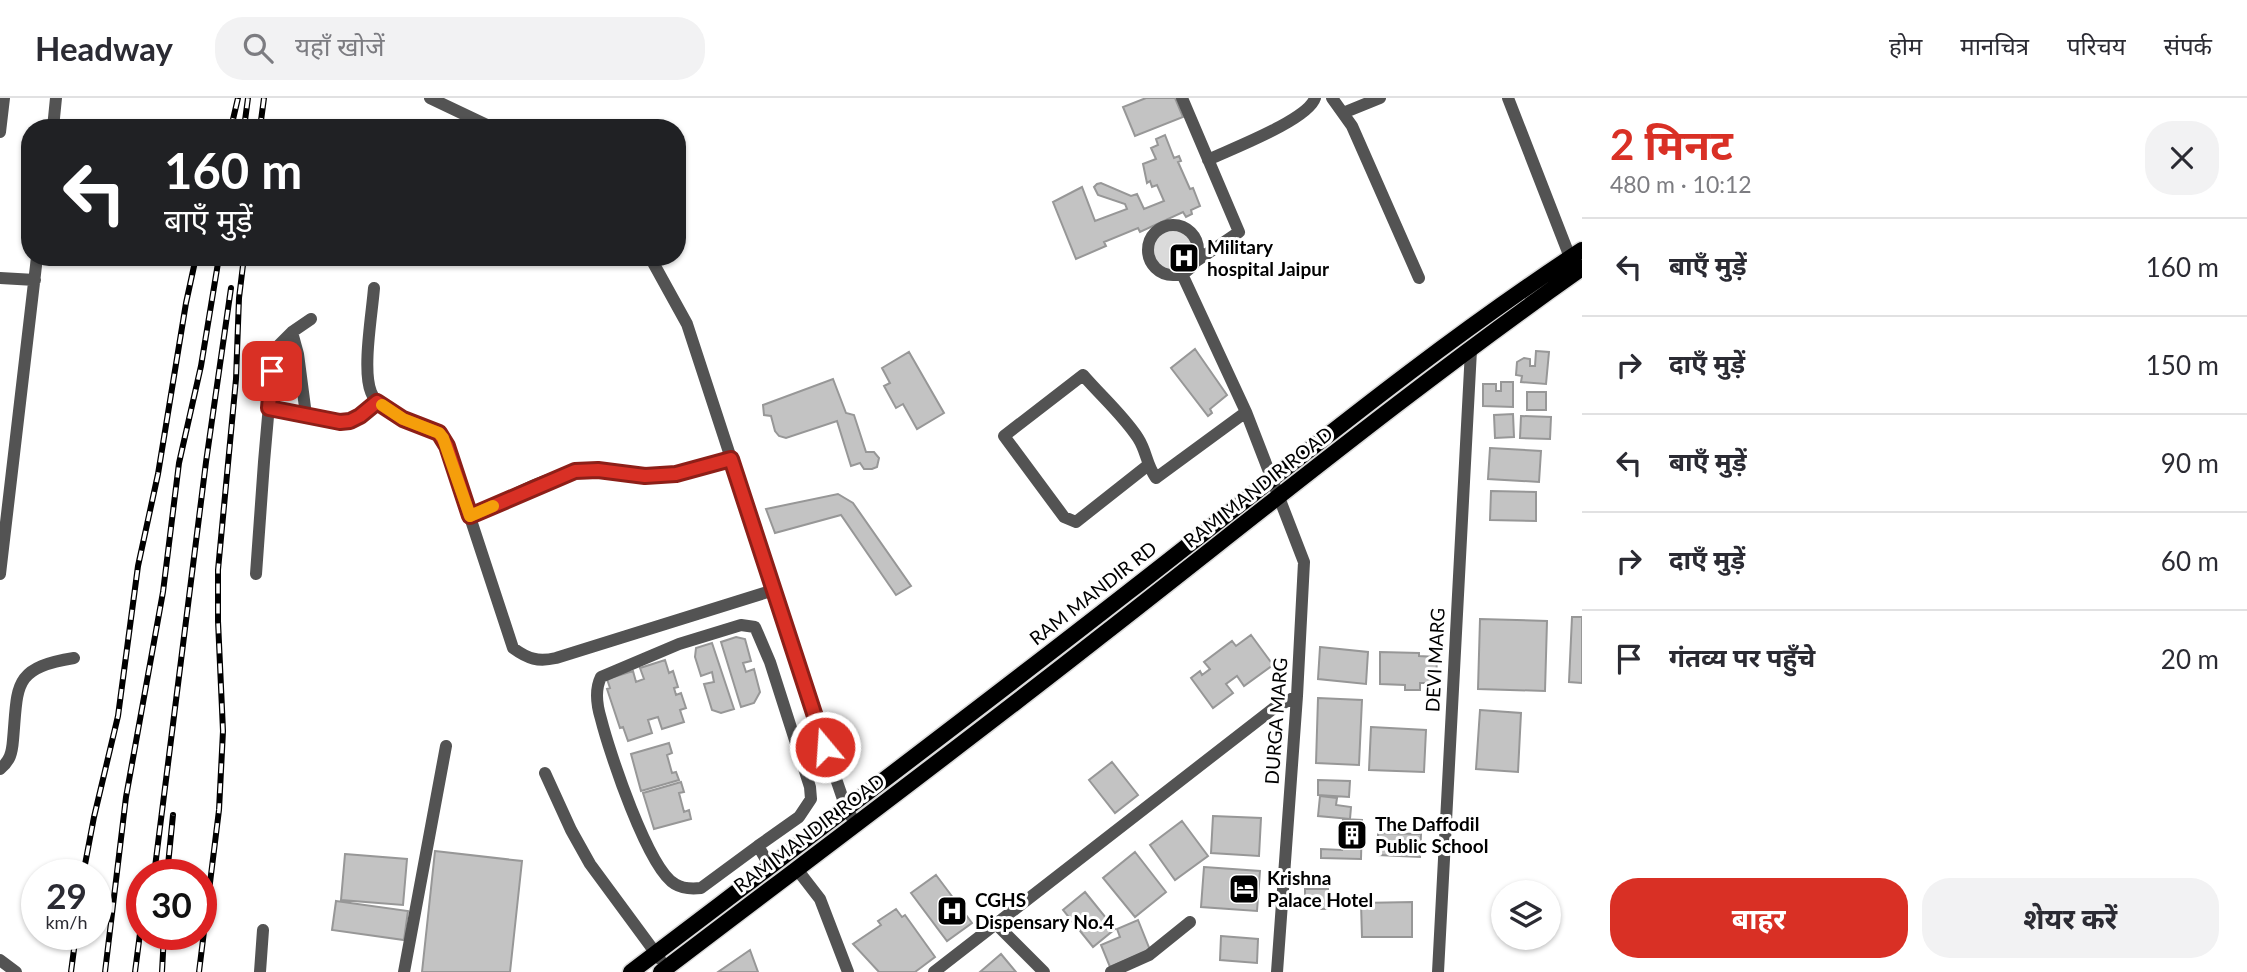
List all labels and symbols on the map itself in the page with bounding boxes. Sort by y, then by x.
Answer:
place label: Military hospital Jaipur [1207,235,1330,280]
hospital icon: Military hospital Jaipur [1167,241,1201,275]
pin [242,341,302,401]
street label: RAM MANDIR ROAD [1179,421,1337,552]
street label: RAM MANDIR RD [1024,536,1161,649]
street label: DEVI MARG [1420,607,1449,713]
street label: DURGA MARG [1260,657,1291,785]
position arrow [788,710,862,784]
street label: RAM MANDIR ROAD [729,768,889,897]
place label: The Daffodil Public School [1375,812,1488,857]
building icon: The Daffodil Public School [1335,818,1369,852]
speed limit sign: 30 [126,859,217,950]
place label: Krishna Palace Hotel [1267,866,1373,911]
hotel icon: Krishna Palace Hotel [1227,872,1261,906]
place label: CGHS Dispensary No.4 [975,888,1114,933]
hospital icon: CGHS Dispensary No.4 [935,894,969,928]

